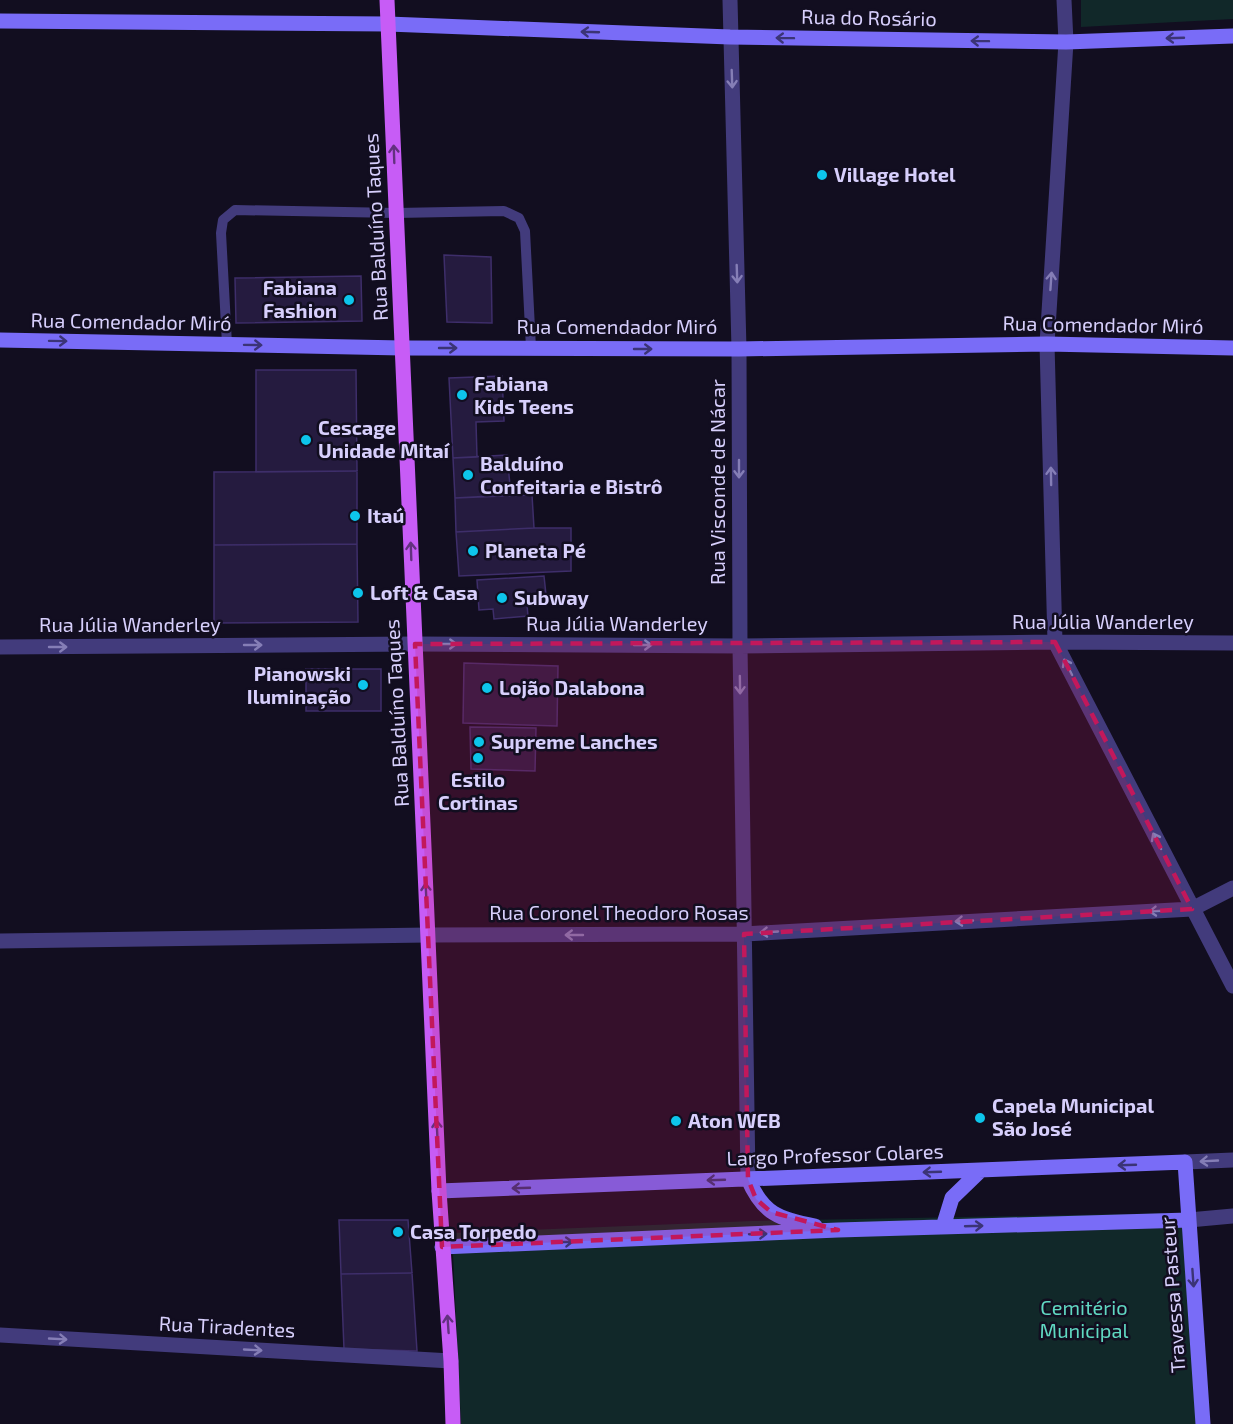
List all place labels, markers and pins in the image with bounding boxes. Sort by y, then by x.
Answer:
place label: Village Hotel [834,162,956,186]
marker: Village Hotel [815,168,829,182]
place label: Fabiana Fashion [263,275,337,322]
marker: Fabiana Fashion [342,293,356,307]
place label: Fabiana Kids Teens [474,371,574,418]
marker: Fabiana Kids Teens [455,388,469,402]
place label: Cescage Unidade Mitaí [318,415,451,462]
marker: Cescage Unidade Mitaí [299,433,313,447]
place label: Balduíno Confeitaria e Bistrô [480,451,663,498]
marker: Balduíno Confeitaria e Bistrô [461,468,475,482]
place label: Itaú [367,503,404,527]
marker: Itaú [348,509,362,523]
place label: Planeta Pé [485,538,586,562]
marker: Planeta Pé [466,544,480,558]
place label: Loft & Casa [370,580,478,604]
place label: Subway [514,585,590,610]
marker: Loft & Casa [351,586,365,600]
marker: Subway [495,591,509,605]
place label: Pianowski Iluminação [247,661,351,709]
place label: Lojão Dalabona [499,675,645,699]
marker: Pianowski Iluminação [356,678,370,692]
marker: Lojão Dalabona [480,681,494,695]
place label: Supreme Lanches [491,729,658,753]
marker: Supreme Lanches [472,735,486,749]
marker: Estilo Cortinas [471,751,485,765]
place label: Estilo Cortinas [438,767,518,814]
place label: Capela Municipal São José [992,1093,1155,1140]
place label: Aton WEB [688,1108,781,1132]
marker: Capela Municipal São José [973,1111,987,1125]
marker: Aton WEB [669,1114,683,1128]
place label: Casa Torpedo [410,1219,536,1243]
marker: Casa Torpedo [391,1225,405,1239]

